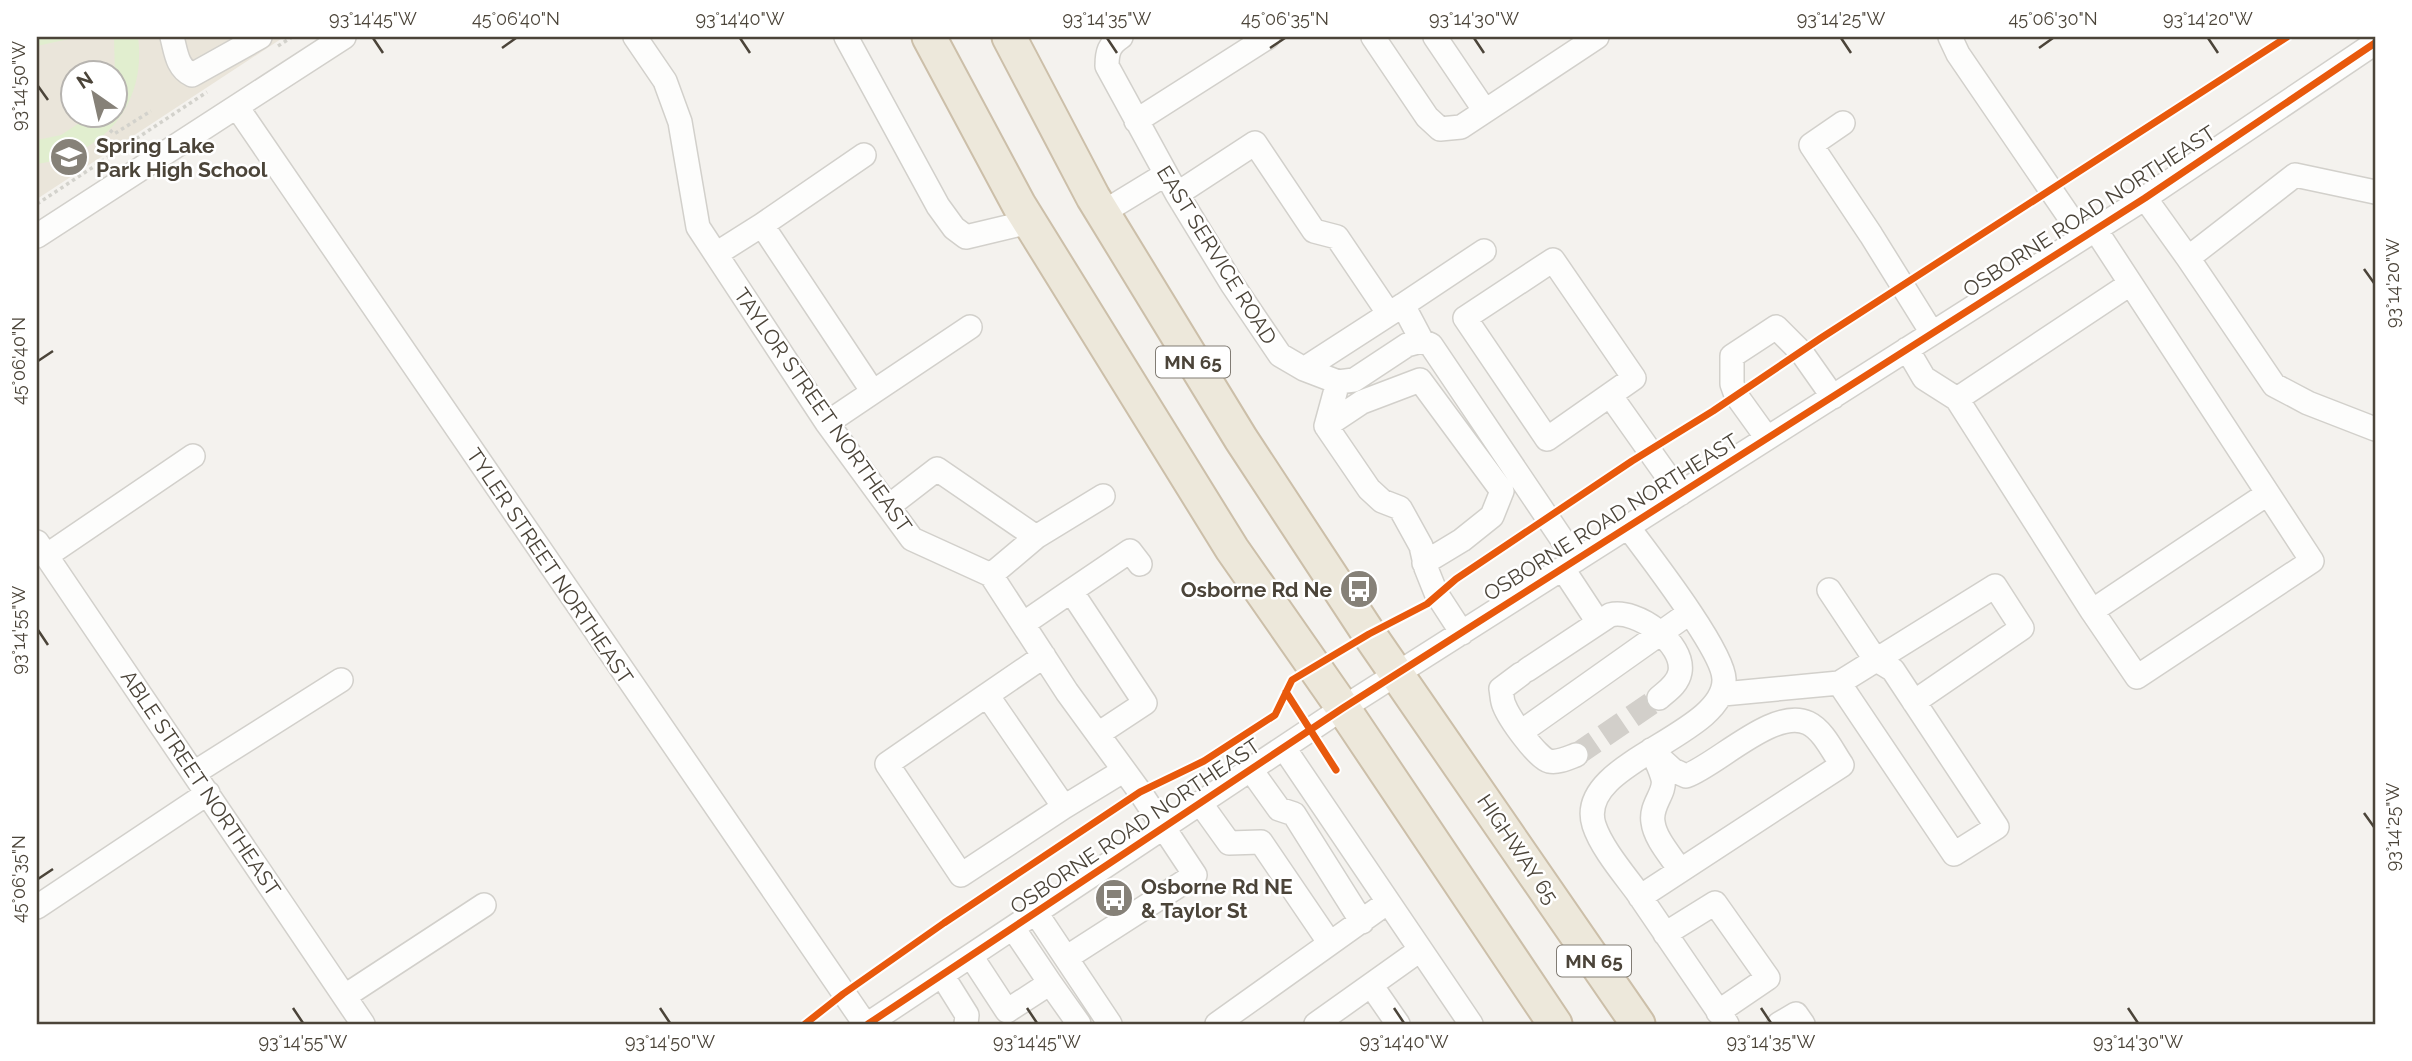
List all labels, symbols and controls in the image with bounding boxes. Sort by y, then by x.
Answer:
text: 93°14'45"W [329,8,417,29]
text: 45°06'40"N [472,8,560,29]
text: 93°14'40"W [696,8,785,29]
text: 93°14'35"W [1063,8,1152,29]
text: 45°06'35"N [1241,8,1329,29]
text: 93°14'30"W [1429,8,1519,29]
text: 93°14'25"W [1797,8,1886,29]
text: 45°06'30"N [2008,8,2098,29]
text: 93°14'20"W [2163,8,2253,29]
text: 93°14'50"W [8,41,29,131]
north arrow [60,60,130,130]
text: N [72,67,97,93]
street label: OSBORNE ROAD NORTHEAST [1958,120,2220,302]
place label: Spring Lake Park High School [96,133,268,182]
school or university icon: Spring Lake Park High School [48,136,90,178]
street label: EAST SERVICE ROAD [1152,161,1282,349]
text: 93°14'20"W [2382,238,2403,328]
street label: TAYLOR STREET NORTHEAST [729,283,917,537]
text: 45°06'40"N [8,317,29,405]
road number: MN 65 [1156,346,1230,378]
street label: OSBORNE ROAD NORTHEAST [1479,428,1743,606]
street label: TYLER STREET NORTHEAST [462,443,638,689]
bus stop icon: Osborne Rd Ne [1338,568,1380,610]
place label: Osborne Rd Ne [1181,577,1332,602]
text: 93°14'55"W [8,585,29,674]
street label: ABLE STREET NORTHEAST [116,665,286,901]
street label: OSBORNE ROAD NORTHEAST [1005,733,1265,919]
text: 93°14'25"W [2382,782,2403,871]
street label: HIGHWAY 65 [1472,789,1564,909]
text: 45°06'35"N [8,835,29,923]
place label: Osborne Rd NE & Taylor St [1141,874,1293,923]
bus stop icon: Osborne Rd NE & Taylor St [1093,877,1135,919]
road number: MN 65 [1557,945,1631,976]
text: 93°14'55"W [259,1031,348,1052]
text: 93°14'50"W [625,1031,715,1052]
text: 93°14'45"W [993,1031,1081,1052]
text: 93°14'40"W [1360,1031,1449,1052]
text: 93°14'35"W [1727,1031,1816,1052]
text: 93°14'30"W [2093,1031,2183,1052]

